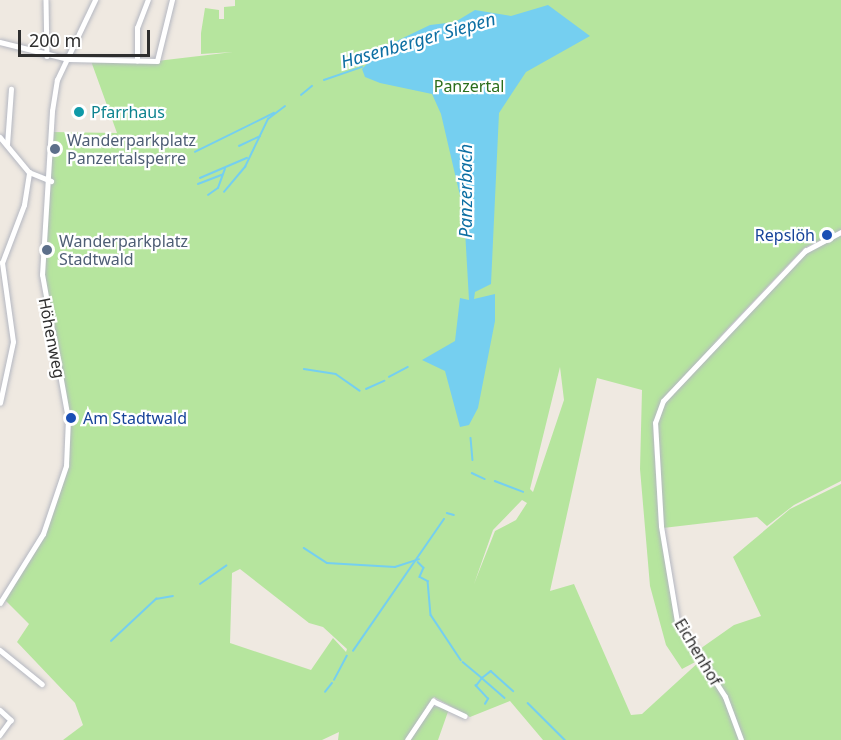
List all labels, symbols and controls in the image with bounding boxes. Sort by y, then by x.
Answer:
water label: Hasenberger Siepen [338,8,498,72]
scale bar [21,18,153,56]
text: 200 m [29,28,81,52]
park label: Panzertal [434,76,504,96]
place label: Pfarrhaus [91,102,165,122]
marker: Pfarrhaus [72,105,86,119]
place label: Wanderparkplatz Panzertalsperre [67,130,196,168]
marker: Wanderparkplatz Panzertalsperre [48,142,62,156]
water label: Panzerbach [454,144,476,238]
place label: Repslöh [755,225,815,245]
marker: Repslöh [820,228,834,242]
place label: Wanderparkplatz Stadtwald [59,231,188,269]
marker: Wanderparkplatz Stadtwald [40,243,54,257]
street label: Höhenweg [35,296,69,380]
place label: Am Stadtwald [83,408,187,428]
marker: Am Stadtwald [64,411,78,425]
street label: Eichenhof [671,615,725,689]

